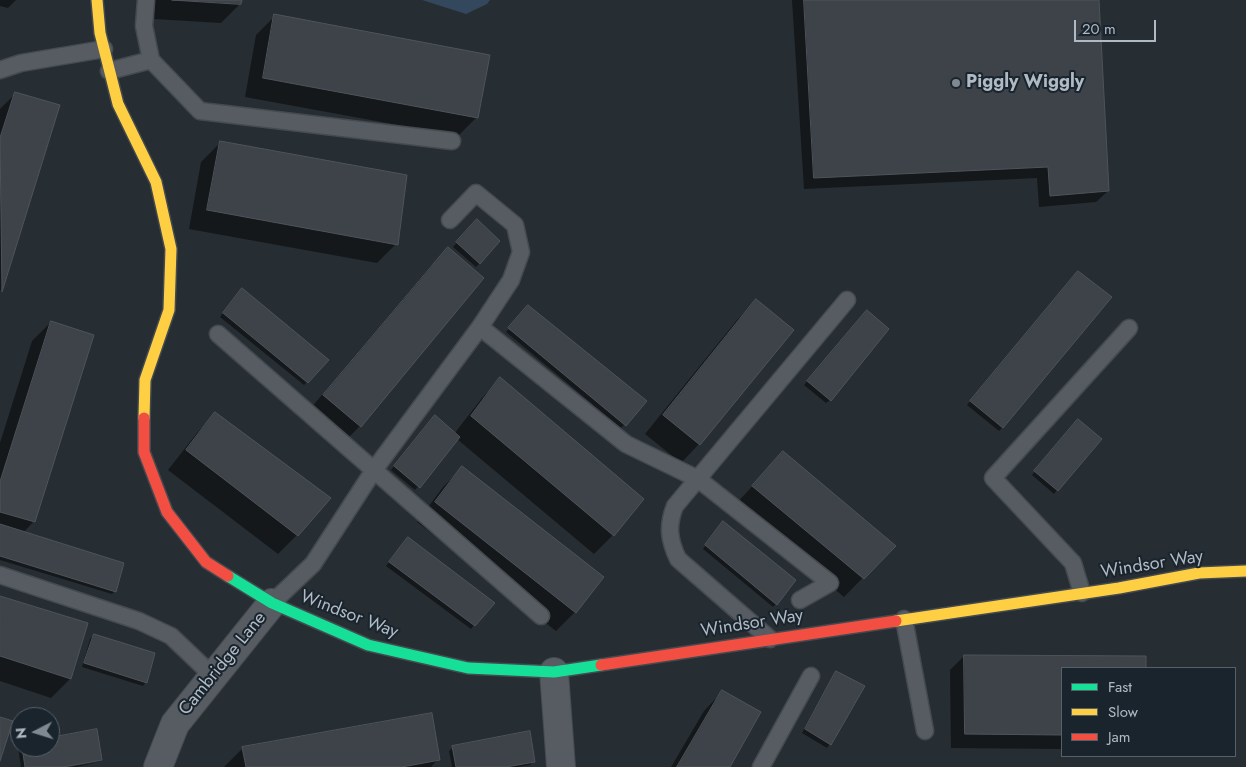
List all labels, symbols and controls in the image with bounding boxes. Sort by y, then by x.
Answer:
scale bar [1076,10,1158,42]
text: 20 m [1082,18,1116,40]
place label: Piggly Wiggly [966,72,1084,94]
marker: Piggly Wiggly [950,77,962,89]
street label: Windsor Way [1099,546,1205,584]
street label: Windsor Way [297,586,401,644]
street label: Windsor Way [699,605,805,643]
street label: Cambridge Lane [175,608,271,720]
legend [1061,667,1236,757]
text: Fast [1108,676,1132,698]
text: Slow [1108,701,1138,723]
north arrow [10,707,60,757]
text: Jam [1108,726,1131,748]
text: N [11,727,32,740]

